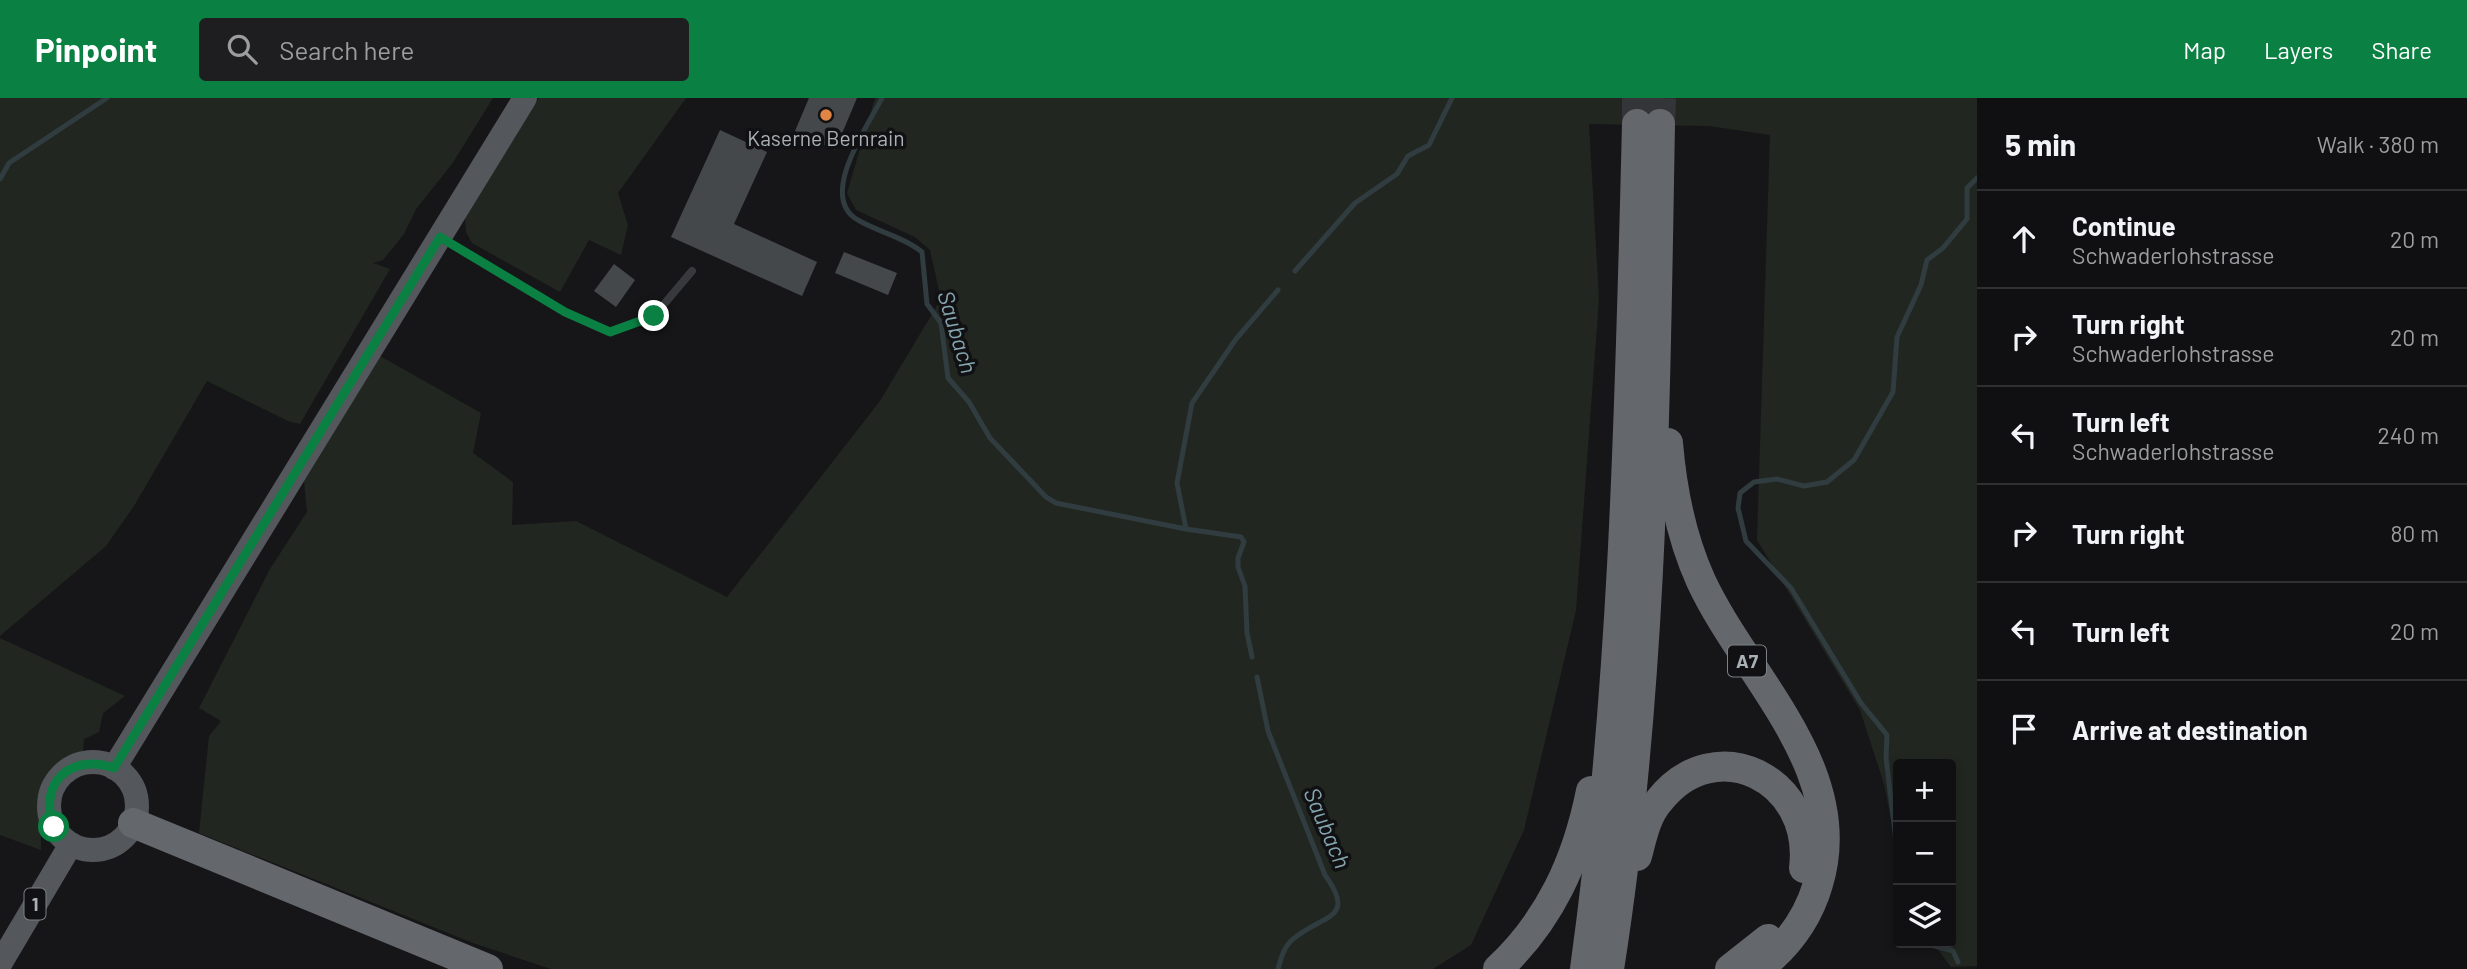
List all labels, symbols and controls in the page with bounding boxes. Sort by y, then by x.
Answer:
search box [199,18,689,81]
text: Pinpoint [35,29,157,69]
icon: search [223,30,261,68]
text: Search here [279,34,414,65]
text: Map [2183,35,2226,64]
text: Layers [2264,35,2333,64]
text: Share [2371,35,2432,64]
marker: Kaserne Bernrain [818,107,834,123]
place label: Kaserne Bernrain [747,125,905,150]
text: 5 min [2005,126,2076,162]
text: Walk · 380 m [2317,130,2439,158]
text: Continue [2072,210,2176,241]
icon: ahead [2005,220,2043,258]
text: 20 m [2390,225,2439,253]
text: Schwaderlohstrasse [2072,241,2275,269]
water label: Saubach [932,287,984,377]
route end [638,300,669,331]
text: Turn right [2072,308,2185,339]
icon: right [2005,318,2043,356]
text: 20 m [2390,323,2439,351]
text: Schwaderlohstrasse [2072,339,2275,367]
text: Turn left [2072,406,2170,437]
icon: left [2005,416,2043,454]
text: 240 m [2377,421,2439,449]
text: Schwaderlohstrasse [2072,437,2275,465]
icon: right [2005,514,2043,552]
text: Turn right [2072,518,2185,549]
text: 80 m [2390,519,2439,547]
icon: left [2005,612,2043,650]
text: Turn left [2072,616,2170,647]
text: 20 m [2390,617,2439,645]
road number: A7 [1728,646,1766,676]
icon: arrive [2005,710,2043,748]
text: Arrive at destination [2072,714,2308,745]
map controls [1893,759,1956,948]
button: + [1893,759,1956,822]
water label: Saubach [1298,783,1357,872]
route start [38,811,69,842]
button: − [1893,822,1956,885]
button: layers [1893,885,1956,948]
road number: 1 [24,888,46,919]

